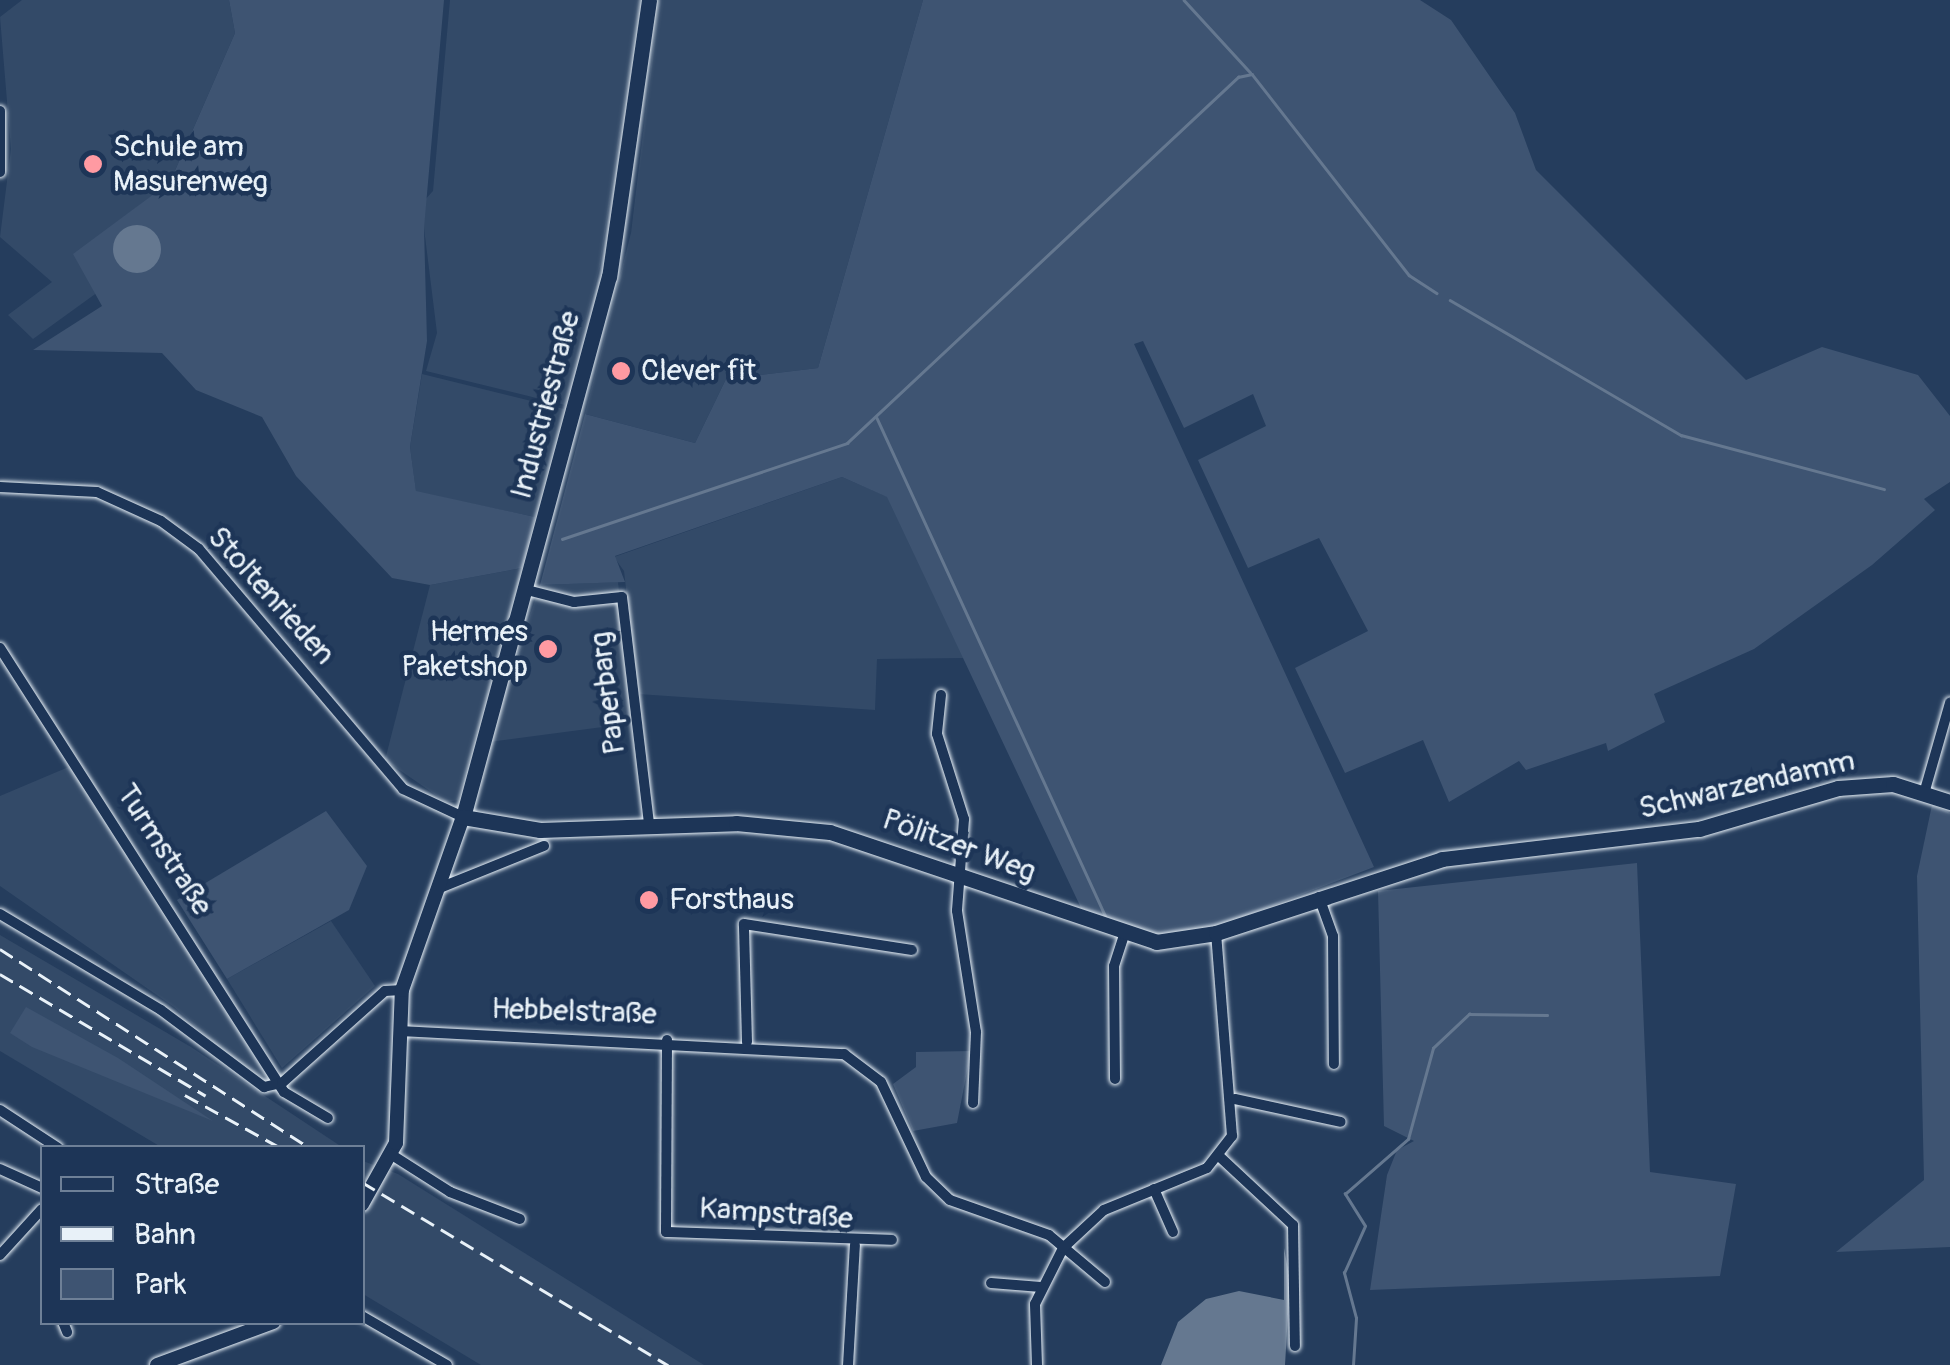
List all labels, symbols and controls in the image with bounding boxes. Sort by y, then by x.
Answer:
place label: Schule am Masurenweg [113,129,268,200]
marker: Schule am Masurenweg [82,153,104,175]
street label: Industriestraße [504,307,588,503]
place label: Clever fit [641,353,757,389]
marker: Clever fit [610,360,632,382]
street label: Stoltenrieden [200,520,342,672]
place label: Hermes Paketshop [401,614,528,684]
street label: Paperbarg [583,630,633,756]
marker: Hermes Paketshop [537,638,559,660]
street label: Schwarzendamm [1636,743,1858,827]
street label: Turmstraße [108,778,220,922]
street label: Pölitzer Weg [877,802,1041,890]
place label: Forsthaus [669,882,794,918]
marker: Forsthaus [638,889,660,911]
street label: Hebbelstraße [491,991,657,1033]
legend [40,1145,365,1325]
text: Straße [134,1166,219,1203]
street label: Kampstraße [698,1191,854,1237]
text: Bahn [134,1216,196,1253]
text: Park [134,1266,187,1303]

